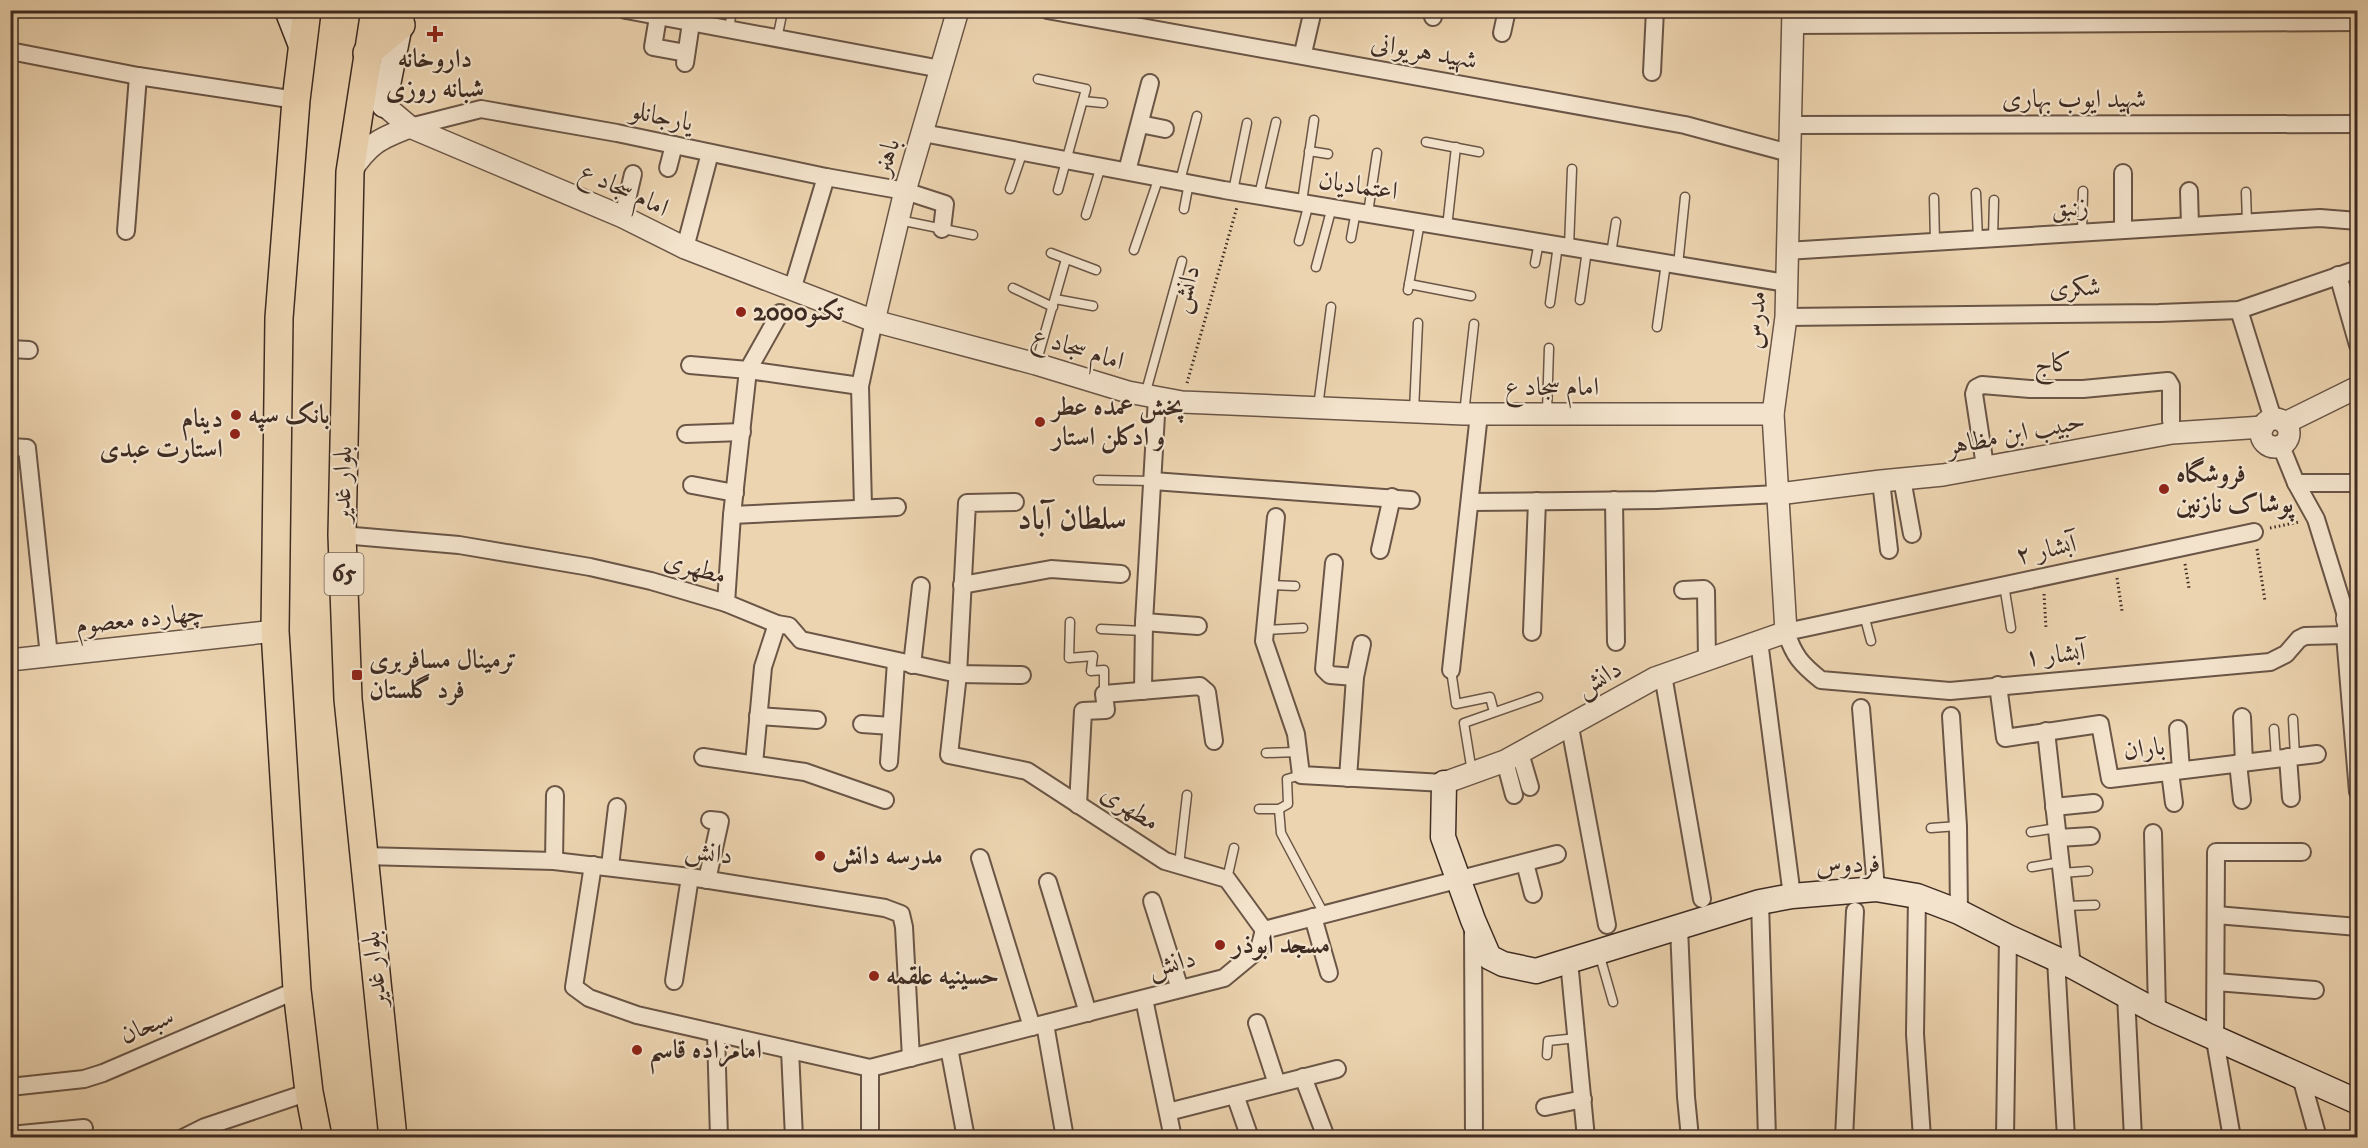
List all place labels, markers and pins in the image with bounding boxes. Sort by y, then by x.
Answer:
marker: داروخانه شبانه روزی [428,27,442,41]
place label: داروخانه شبانه روزی [386,43,484,106]
place label: تکنو2000 [753,296,844,329]
marker: تکنو2000 [734,305,748,319]
place label: پخش عمده عطر و ادکلن استار [1049,391,1184,454]
place label: بانک سپه [248,399,330,432]
place label: دینام استارت عبدی [99,403,223,466]
marker: بانک سپه [229,408,243,422]
marker: پخش عمده عطر و ادکلن استار [1033,415,1047,429]
marker: دینام استارت عبدی [228,427,242,441]
place label: فروشگاه پوشاک نازنین [2176,456,2295,522]
marker: فروشگاه پوشاک نازنین [2157,482,2171,496]
place label: ترمینال مسافربری فرد گلستان [369,644,517,707]
marker: ترمینال مسافربری فرد گلستان [350,668,364,682]
place label: مدرسه دانش [832,840,943,873]
marker: مدرسه دانش [813,849,827,863]
place label: مسجد ابوذر [1229,929,1330,962]
marker: مسجد ابوذر [1213,938,1227,952]
place label: حسینیه علقمه [886,960,999,993]
marker: حسینیه علقمه [867,969,881,983]
place label: امامزاده قاسم [649,1034,762,1075]
marker: امامزاده قاسم [630,1043,644,1057]

